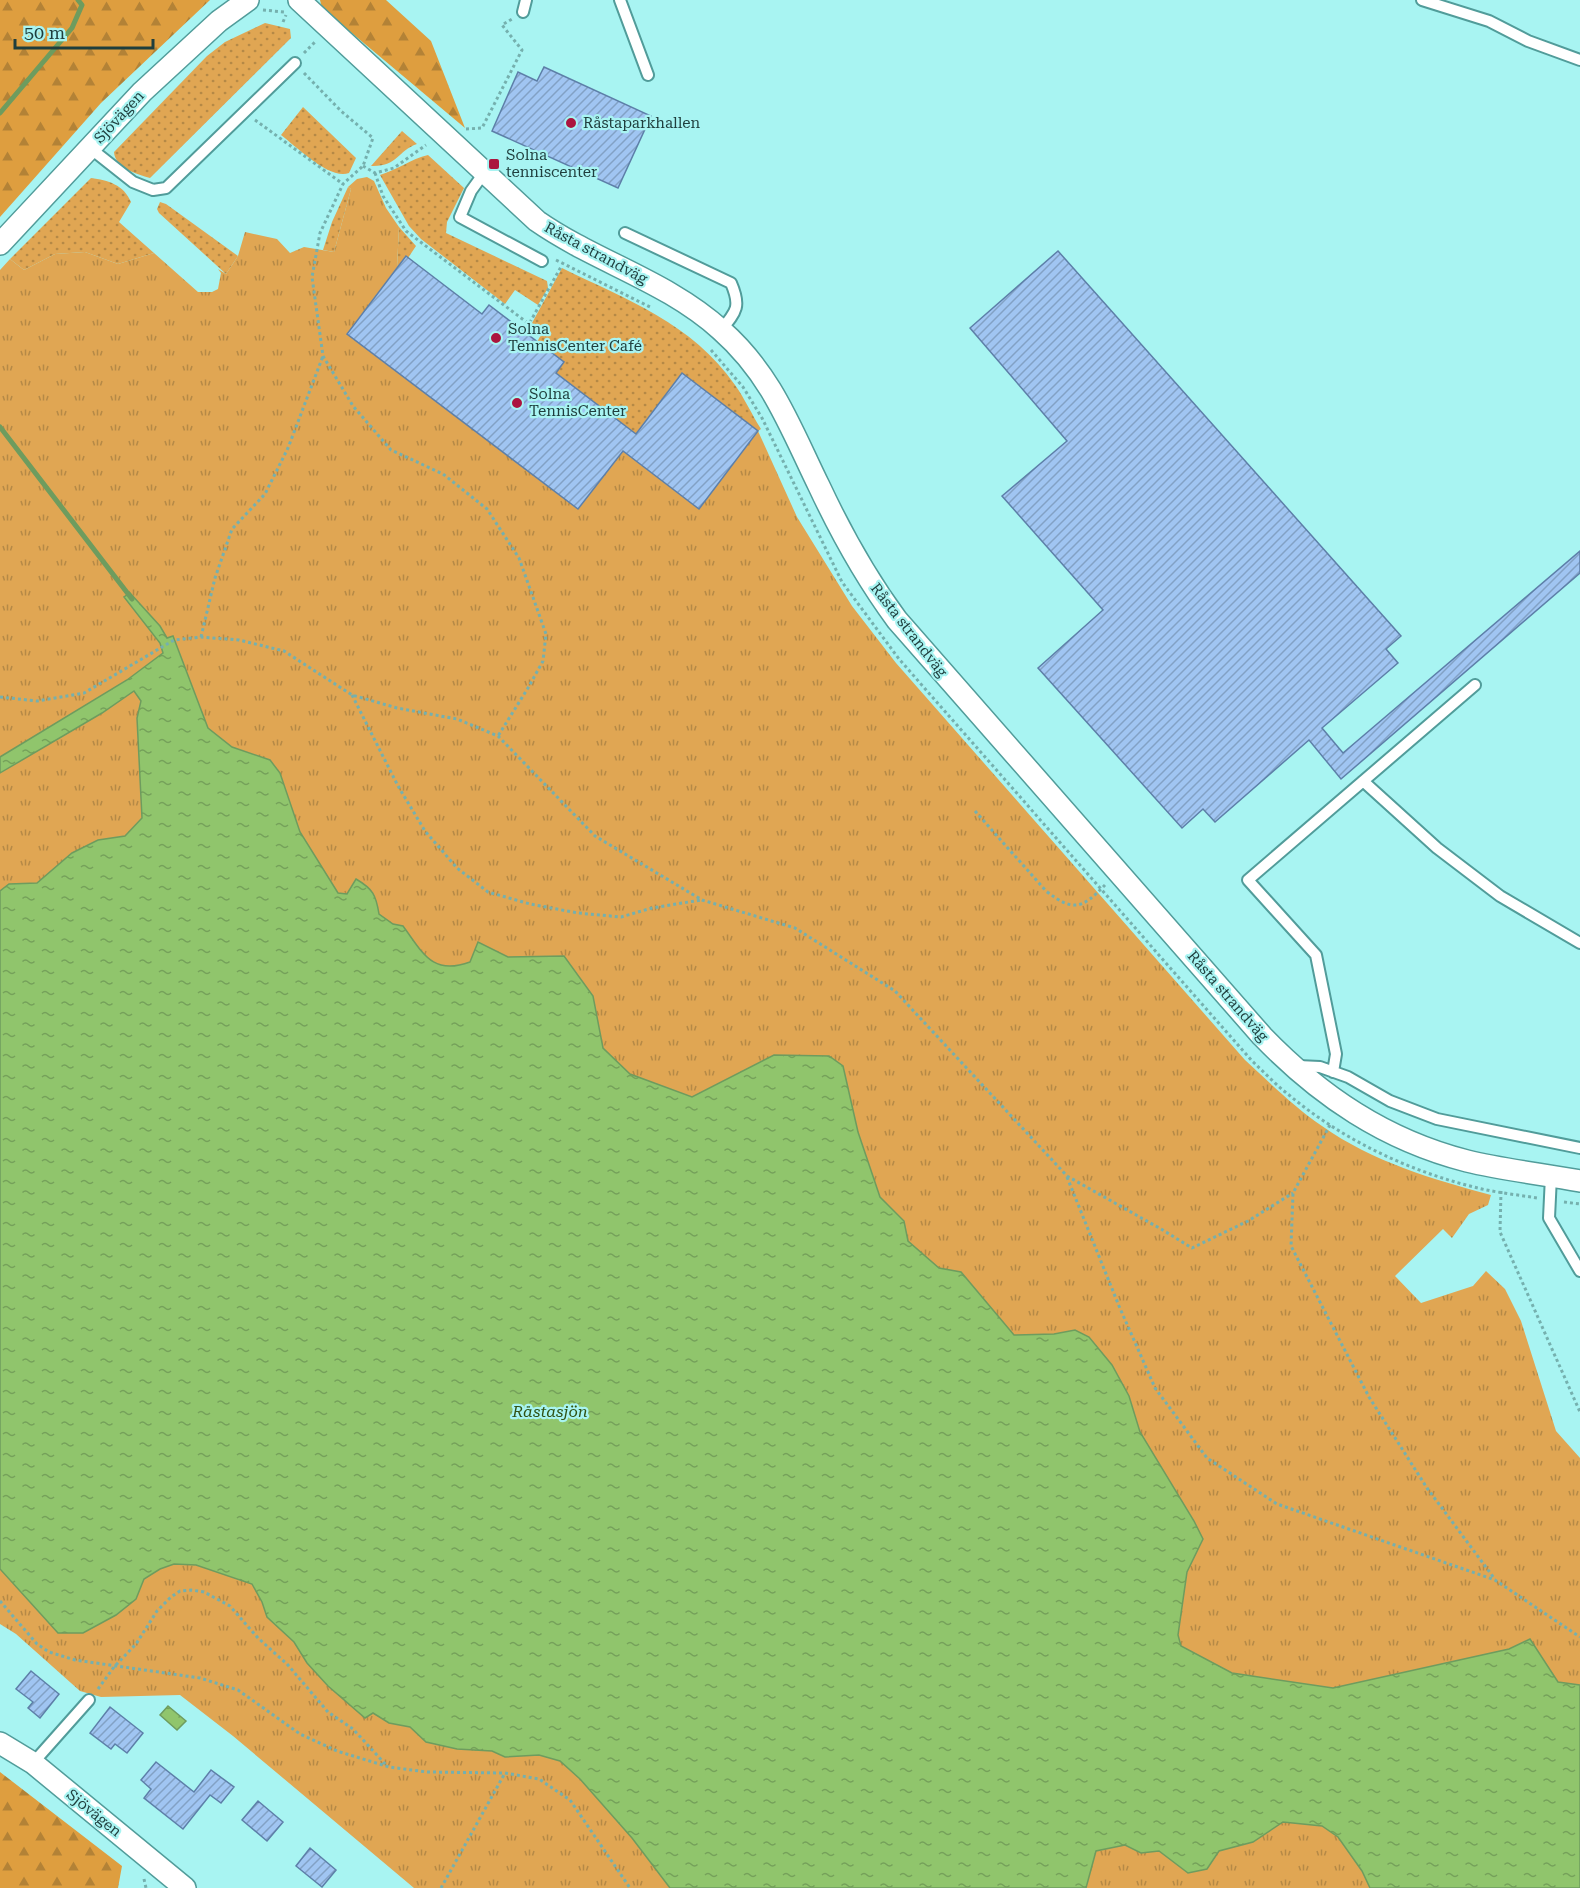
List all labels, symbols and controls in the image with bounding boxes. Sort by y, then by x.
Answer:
scale bar [15,12,153,50]
text: 50 m [24,22,65,43]
street label: Sjövägen [90,87,148,147]
place label: Råstaparkhallen [583,114,701,132]
marker: Råstaparkhallen [564,116,578,130]
place label: Solna tenniscenter [506,146,597,181]
marker: Solna tenniscenter [487,157,501,171]
street label: Råsta strandväg [541,218,651,288]
place label: Solna TennisCenter Café [508,320,642,355]
marker: Solna TennisCenter Café [489,331,503,345]
place label: Solna TennisCenter [529,385,626,420]
marker: Solna TennisCenter [510,396,524,410]
street label: Råsta strandväg [867,579,952,681]
street label: Råsta strandväg [1184,947,1273,1045]
water label: Råstasjön [511,1402,588,1421]
street label: Sjövägen [63,1785,125,1841]

